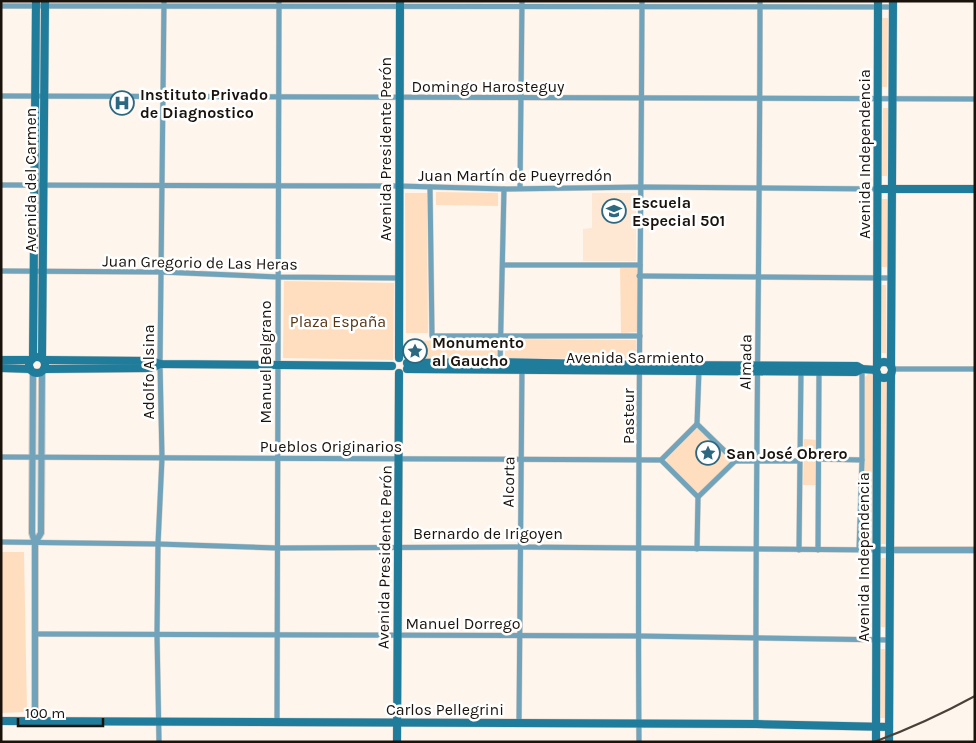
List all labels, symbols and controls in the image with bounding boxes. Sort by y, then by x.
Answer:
street label: Avenida Presidente Perón [376,57,395,241]
street label: Avenida Independencia [855,69,874,239]
street label: Domingo Harosteguy [411,77,565,96]
place label: Instituto Privado de Diagnostico [140,85,268,122]
hospital icon: Instituto Privado de Diagnostico [109,90,135,116]
street label: Avenida del Carmen [21,108,40,252]
street label: Juan Martín de Pueyrredón [418,166,612,185]
place label: Escuela Especial 501 [632,193,725,230]
school or university icon: Escuela Especial 501 [601,198,627,224]
street label: Juan Gregorio de Las Heras [102,251,298,274]
street label: Manuel Belgrano [256,301,275,423]
park label: Plaza España [290,312,386,331]
street label: Adolfo Alsina [139,324,158,420]
place label: Monumento al Gaucho [432,333,524,370]
street label: Almada [736,334,755,390]
place icon: Monumento al Gaucho [402,338,428,364]
street label: Avenida Sarmiento [566,348,704,367]
street label: Pasteur [619,388,638,444]
street label: Pueblos Originarios [260,437,402,456]
place icon: San José Obrero [695,440,721,466]
place label: San José Obrero [726,444,848,463]
street label: Alcorta [499,456,518,508]
street label: Avenida Presidente Perón [373,465,396,649]
street label: Avenida Independencia [854,472,873,642]
street label: Bernardo de Irigoyen [413,524,563,543]
street label: Manuel Dorrego [405,614,521,633]
scale bar [18,696,102,728]
street label: Carlos Pellegrini [386,700,504,719]
text: 100 m [25,704,65,722]

